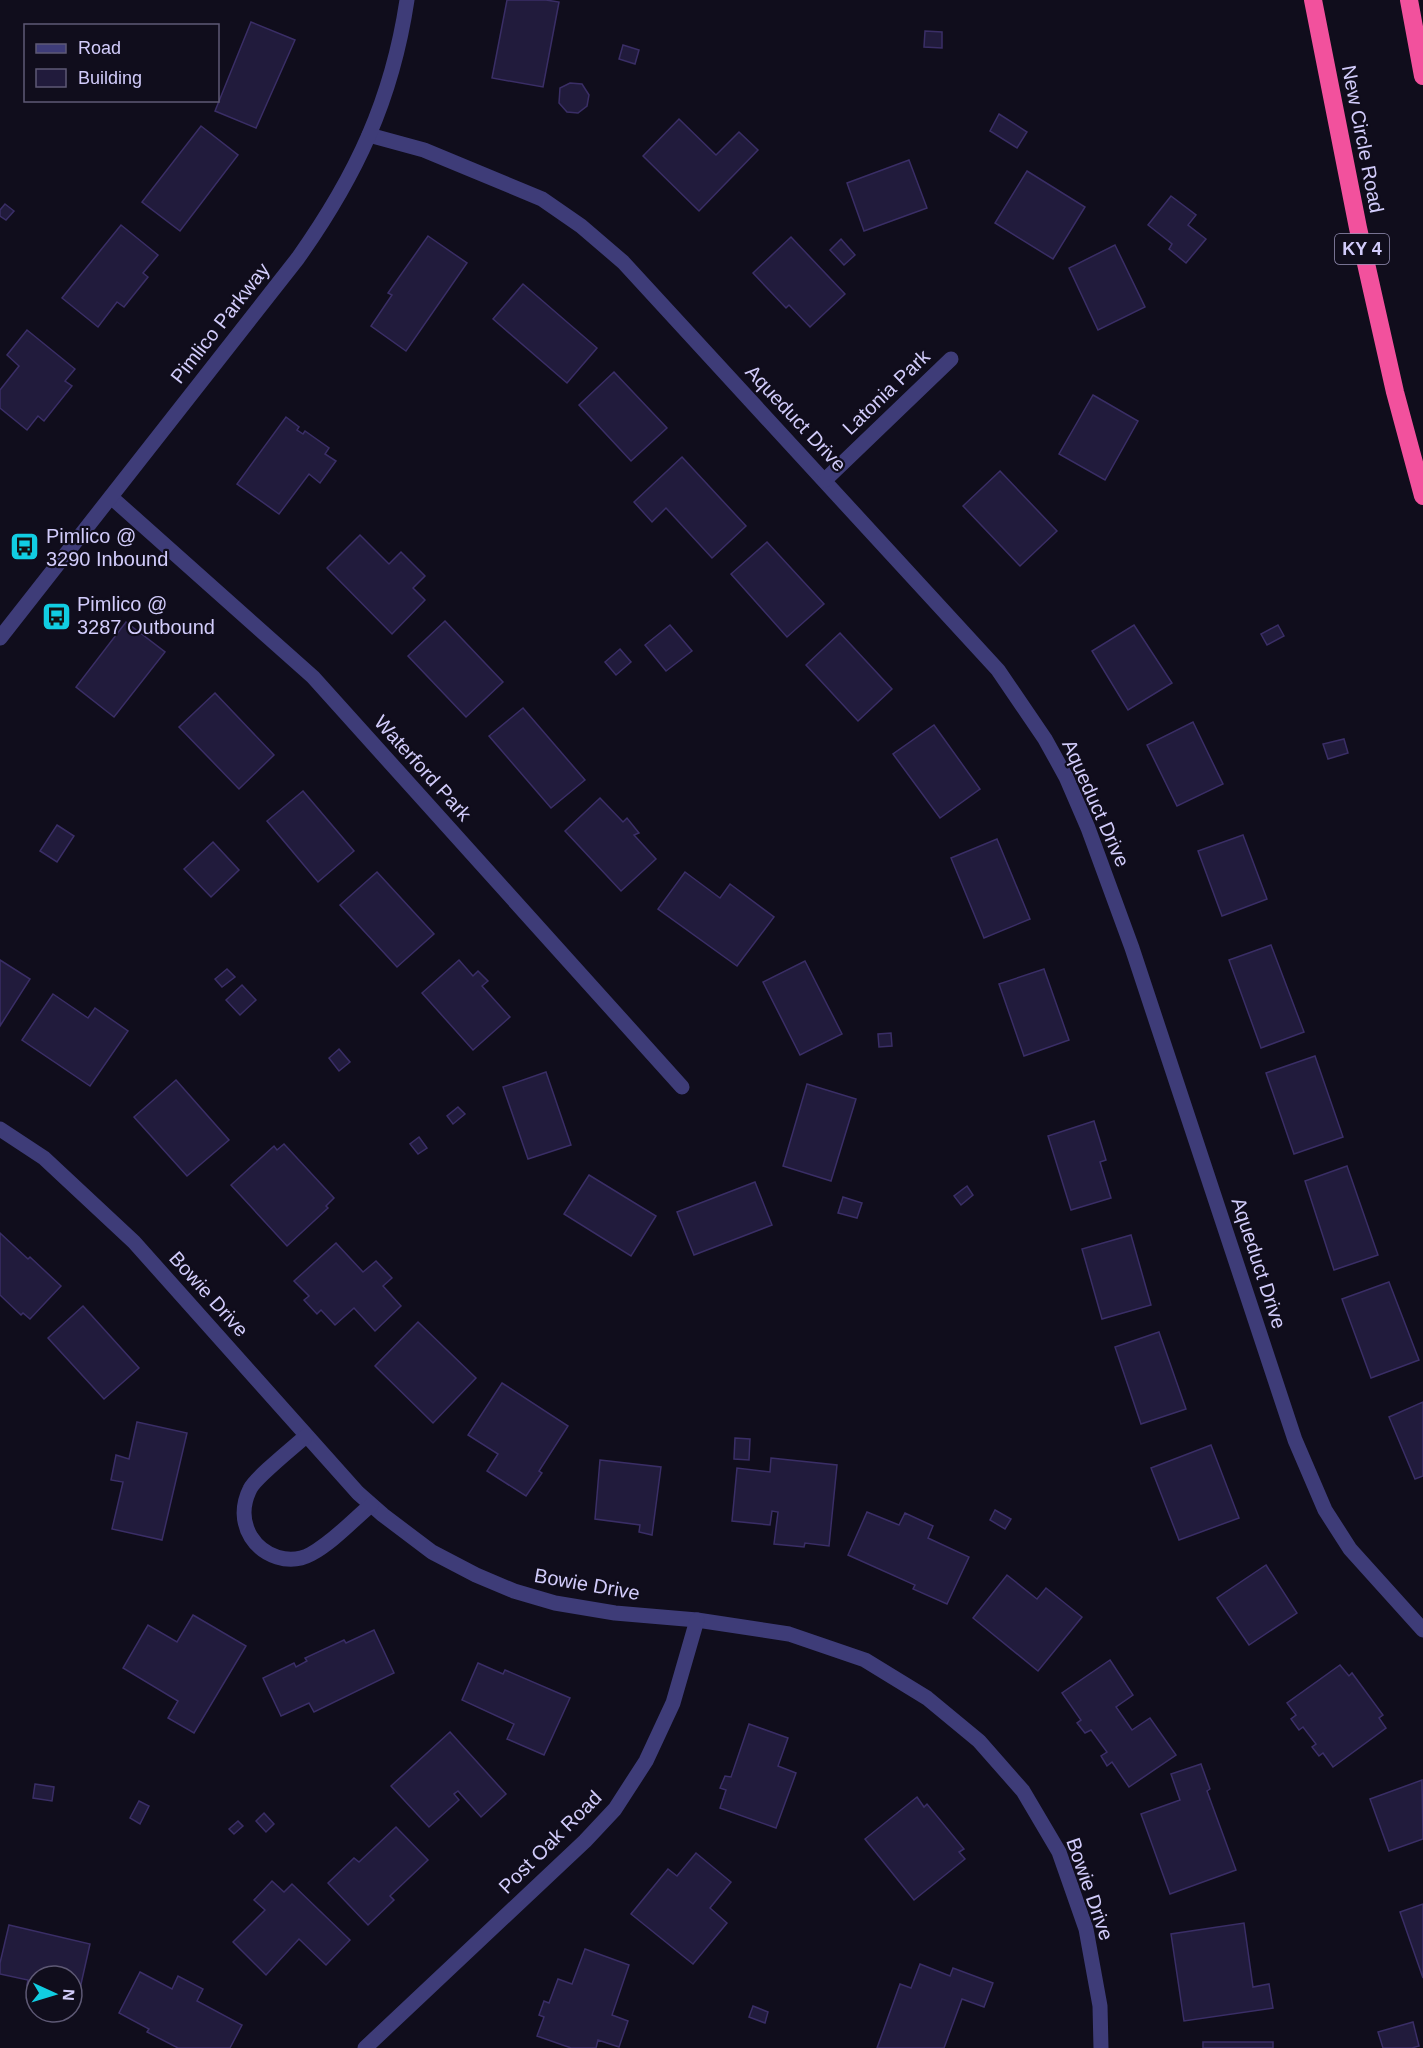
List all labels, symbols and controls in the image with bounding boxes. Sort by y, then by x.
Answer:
legend [24,24,219,102]
text: Road [78,38,121,58]
street label: New Circle Road [1338,63,1388,215]
text: Building [78,68,142,88]
road number: KY 4 [1335,234,1389,264]
street label: Pimlico Parkway [166,258,274,388]
street label: Latonia Park [838,344,935,439]
street label: Aqueduct Drive [741,360,851,476]
place label: Pimlico @ 3290 Inbound [46,525,168,570]
bus stop icon: Pimlico @ 3290 Inbound [9,531,41,563]
place label: Pimlico @ 3287 Outbound [77,593,215,638]
bus stop icon: Pimlico @ 3287 Outbound [40,600,72,632]
street label: Waterford Park [370,711,477,826]
street label: Aqueduct Drive [1058,736,1134,870]
street label: Aqueduct Drive [1227,1195,1291,1331]
street label: Bowie Drive [165,1247,253,1341]
street label: Bowie Drive [533,1564,641,1604]
street label: Post Oak Road [494,1786,606,1898]
street label: Bowie Drive [1062,1835,1118,1943]
north arrow [24,1964,84,2024]
text: N [60,1989,77,2001]

